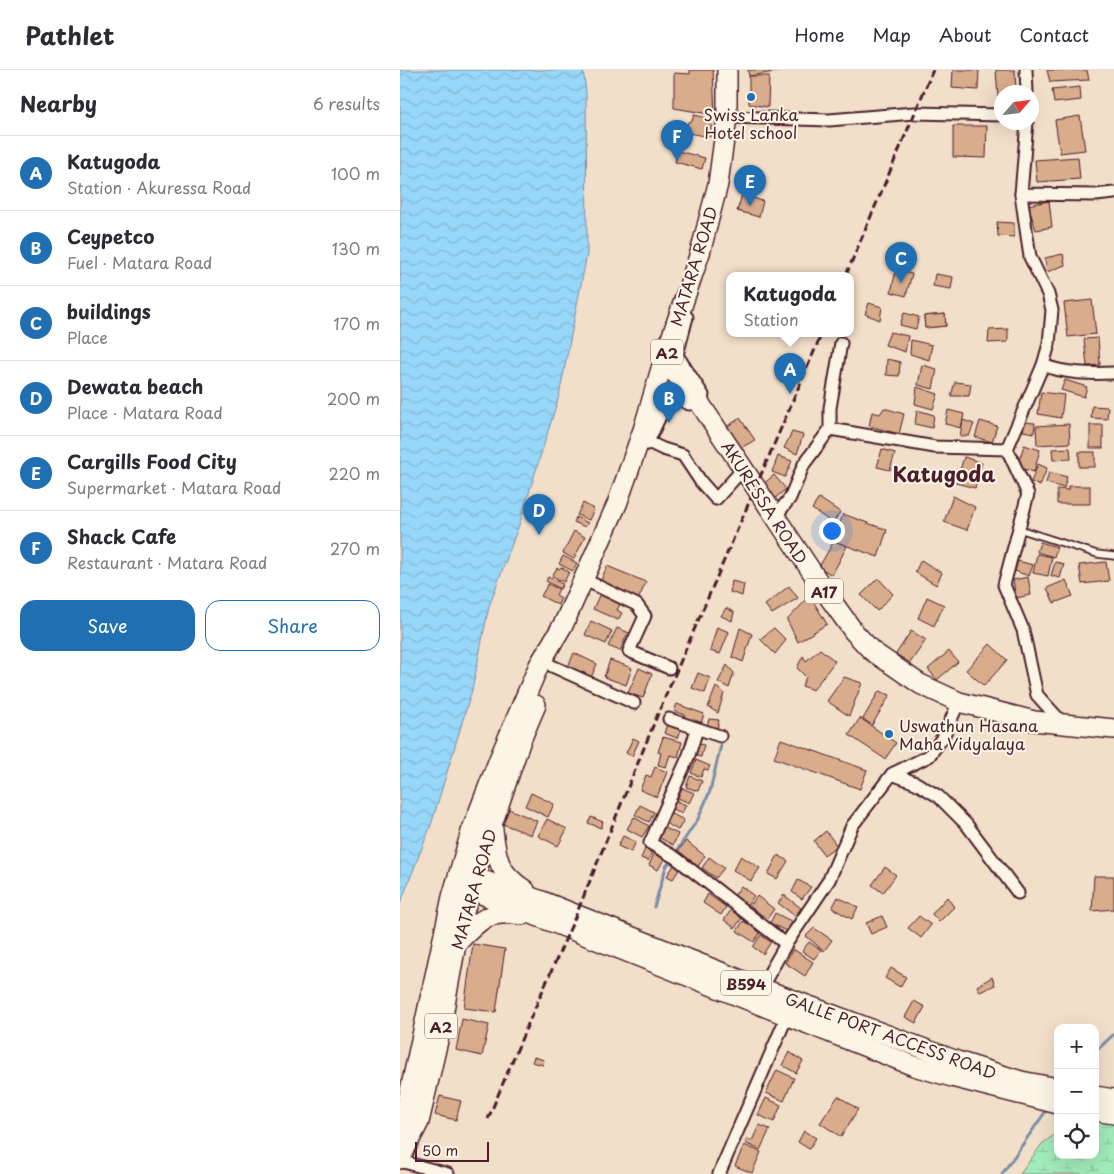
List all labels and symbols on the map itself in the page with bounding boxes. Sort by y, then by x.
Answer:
north arrow [994,85,1039,130]
marker: Swiss Lanka Hotel school [745,91,757,103]
place label: Swiss Lanka Hotel school [703,102,799,144]
pin: F [661,120,693,161]
pin: E [734,165,766,206]
street label: MATARA ROAD [663,203,723,329]
pin: C [885,242,917,283]
road number: A2 [651,340,683,364]
pin: A [774,353,806,394]
pin: B [653,382,685,423]
street label: AKURESSA ROAD [716,436,814,568]
district label: Katugoda [892,457,996,489]
pin: D [523,494,555,535]
your location [819,518,845,544]
road number: A17 [805,578,843,604]
place label: Uswathun Hasana Maha Vidyalaya [899,713,1038,755]
marker: Uswathun Hasana Maha Vidyalaya [883,728,895,740]
street label: MATARA ROAD [444,826,502,952]
road number: B594 [721,970,771,996]
street label: GALLE PORT ACCESS ROAD [782,986,1000,1084]
road number: A2 [425,1014,457,1038]
scale bar [415,1139,489,1162]

